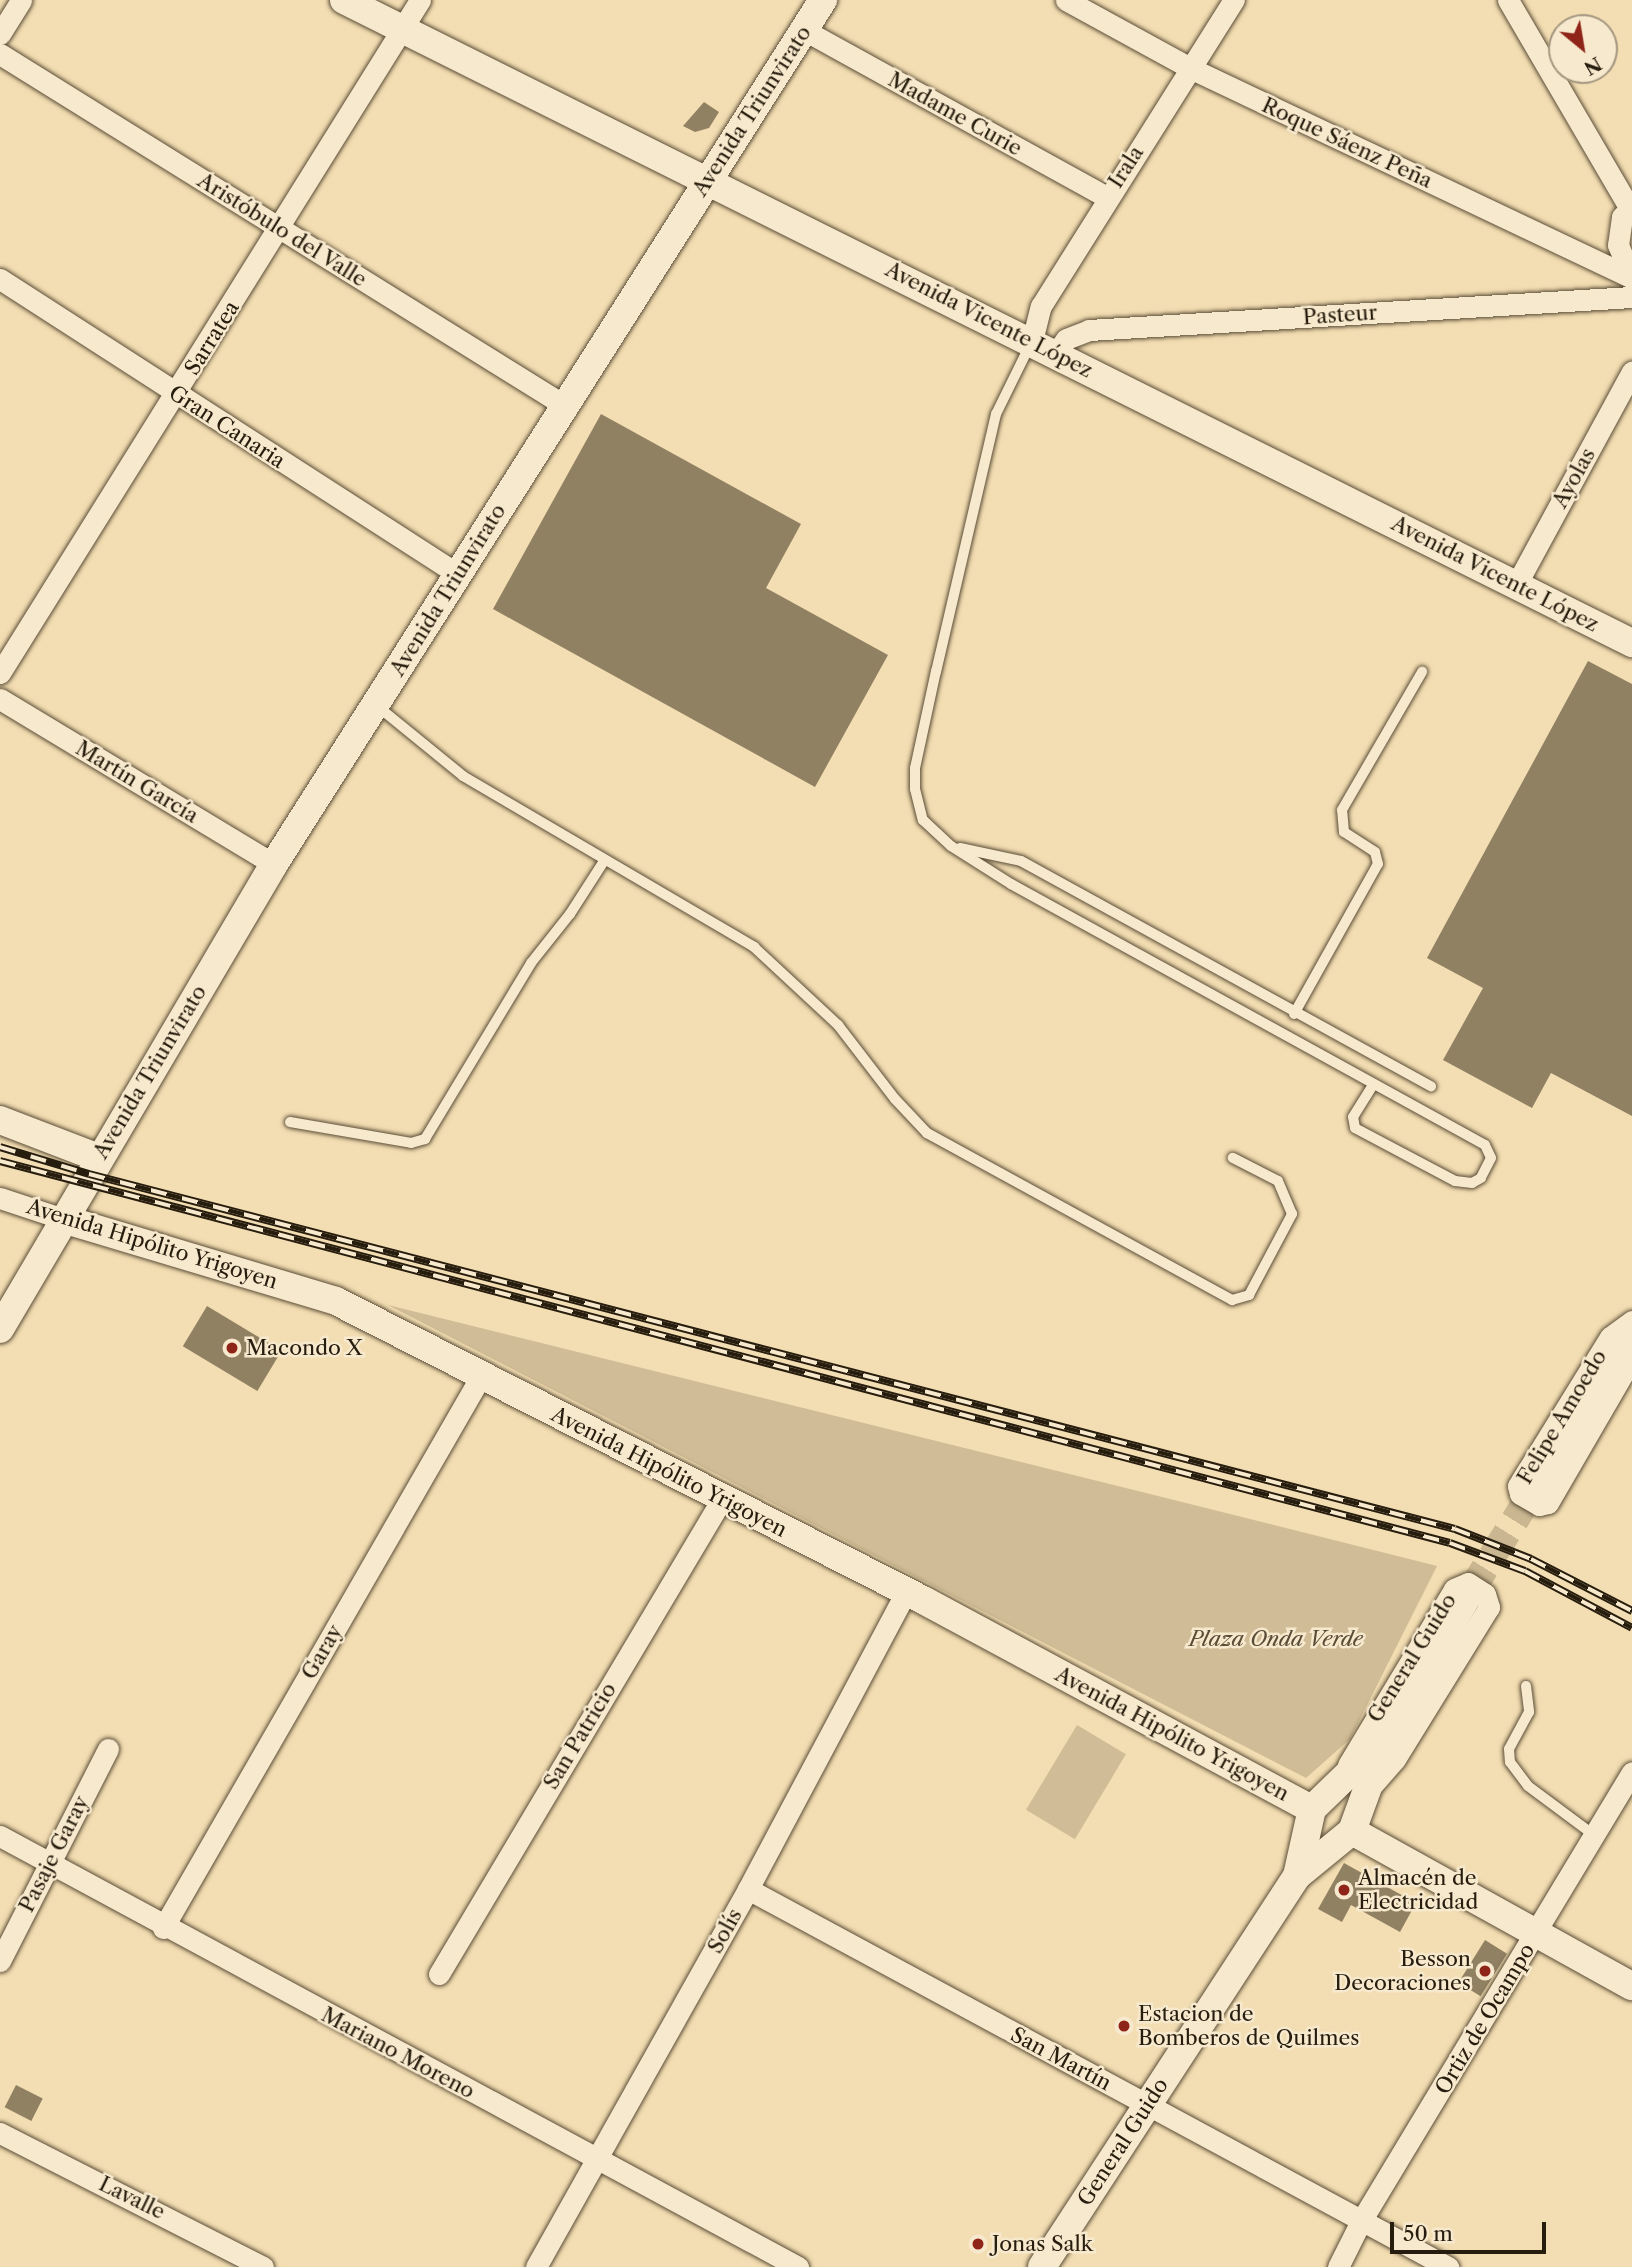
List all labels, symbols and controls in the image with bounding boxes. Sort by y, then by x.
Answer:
north arrow [1548,14,1618,84]
street label: Avenida Triunvirato [687,21,817,201]
text: N [1580,52,1606,80]
street label: Madame Curie [884,67,1026,161]
street label: Roque Sáenz Peña [1258,92,1436,194]
street label: Irala [1103,141,1149,193]
street label: Aristóbulo del Valle [192,168,372,292]
street label: Avenida Vicente López [881,257,1097,383]
street label: Sarratea [179,296,245,380]
street label: Pasteur [1302,300,1378,330]
street label: Gran Canaria [164,380,290,474]
street label: Ayolas [1547,444,1601,512]
street label: Avenida Triunvirato [385,499,511,681]
street label: Avenida Vicente López [1387,511,1603,637]
street label: Martín García [71,736,203,828]
street label: Avenida Triunvirato [88,980,212,1164]
street label: Avenida Hipólito Yrigoyen [23,1194,281,1294]
place label: Macondo X [246,1335,363,1361]
marker: Macondo X [224,1340,240,1356]
street label: Felipe Amoedo [1512,1345,1612,1489]
street label: Avenida Hipólito Yrigoyen [547,1401,791,1543]
street label: General Guido [1362,1589,1462,1727]
street label: Garay [296,1620,348,1684]
park label: Plaza Onda Verde [1189,1626,1363,1652]
street label: Avenida Hipólito Yrigoyen [1050,1661,1294,1807]
street label: San Patricio [538,1678,622,1794]
street label: Pasaje Garay [14,1792,94,1916]
place label: Almacén de Electricidad [1358,1865,1478,1915]
marker: Almacén de Electricidad [1336,1882,1352,1898]
street label: Solís [703,1904,747,1958]
street label: Ortiz de Ocampo [1430,1939,1540,2099]
place label: Besson Decoraciones [1334,1946,1471,1996]
marker: Besson Decoraciones [1477,1963,1493,1979]
place label: Estacion de Bomberos de Quilmes [1138,2001,1359,2051]
street label: Mariano Moreno [317,2002,479,2104]
marker: Estacion de Bomberos de Quilmes [1116,2018,1132,2034]
street label: San Martín [1006,2022,1116,2096]
street label: General Guido [1072,2073,1174,2211]
street label: Lavalle [95,2171,169,2225]
scale bar [1394,2208,1550,2252]
text: 50 m [1403,2221,1453,2246]
place label: Jonas Salk [992,2231,1093,2257]
marker: Jonas Salk [970,2236,986,2252]

